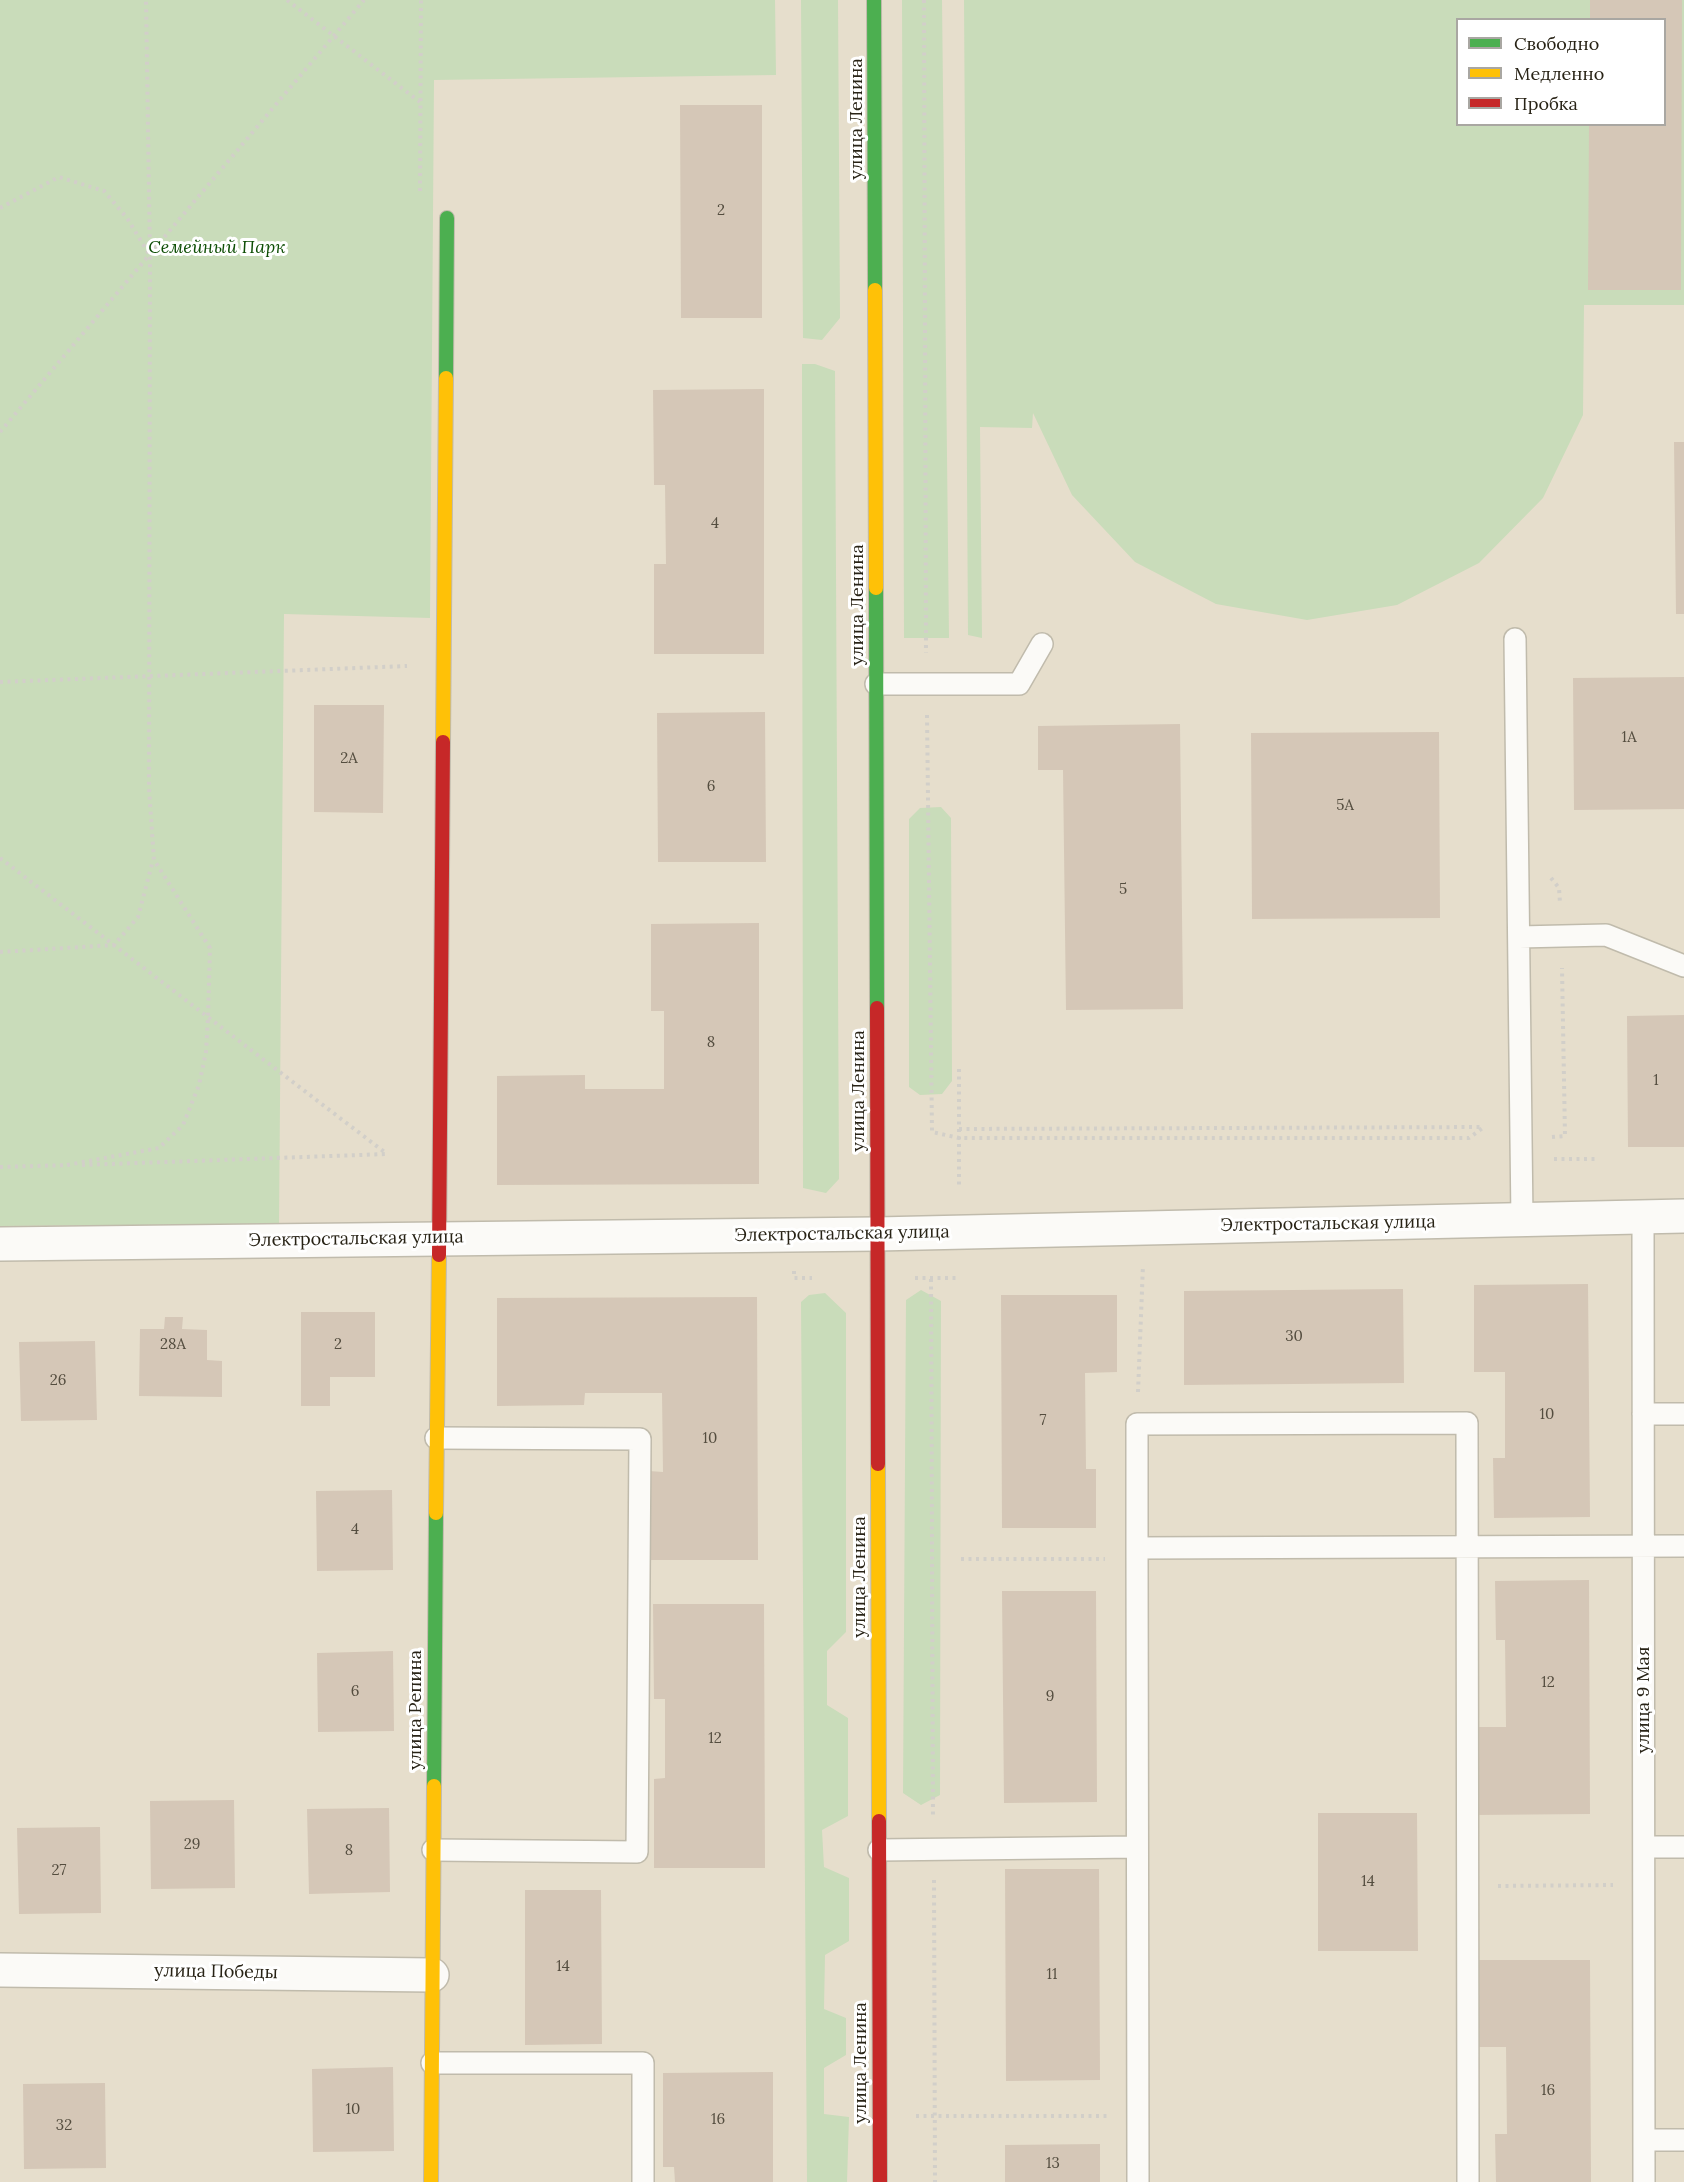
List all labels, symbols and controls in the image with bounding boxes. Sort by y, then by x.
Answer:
legend [1456,18,1666,126]
text: Свободно [1514,32,1599,55]
street label: улица Ленина [846,58,868,180]
text: Медленно [1514,62,1604,85]
text: Пробка [1514,92,1578,115]
house number: 2 [717,202,725,220]
park label: Семейный Парк [148,237,286,259]
house number: 4 [711,515,719,533]
street label: улица Ленина [847,544,869,666]
house number: 1А [1621,729,1637,747]
house number: 2А [340,750,358,768]
house number: 6 [707,778,715,796]
house number: 5А [1336,797,1354,815]
house number: 5 [1119,881,1127,899]
street label: улица Ленина [848,1030,870,1152]
house number: 8 [707,1034,715,1052]
house number: 1 [1653,1072,1659,1090]
street label: Электростальская улица [1220,1211,1436,1237]
street label: Электростальская улица [734,1221,950,1247]
street label: Электростальская улица [248,1226,464,1252]
house number: 30 [1285,1328,1303,1346]
house number: 28А [160,1336,186,1354]
house number: 2 [334,1336,342,1354]
house number: 26 [50,1372,66,1390]
house number: 10 [1540,1406,1554,1424]
house number: 7 [1040,1412,1046,1430]
house number: 10 [703,1430,717,1448]
street label: улица Ленина [849,1516,871,1638]
house number: 4 [351,1521,359,1539]
street label: улица 9 Мая [1633,1646,1655,1754]
street label: улица Репина [405,1650,427,1770]
house number: 12 [1541,1674,1555,1692]
house number: 6 [351,1683,359,1701]
house number: 9 [1046,1688,1054,1706]
house number: 12 [708,1730,722,1748]
house number: 29 [184,1836,200,1854]
house number: 8 [345,1842,353,1860]
house number: 27 [52,1862,66,1880]
house number: 14 [1361,1873,1375,1891]
house number: 14 [556,1958,570,1976]
street label: улица Победы [154,1960,278,1984]
house number: 11 [1047,1966,1057,1984]
street label: улица Ленина [850,2002,872,2124]
house number: 16 [1541,2082,1555,2100]
house number: 10 [346,2101,360,2119]
house number: 16 [711,2111,725,2129]
house number: 32 [56,2117,72,2135]
house number: 13 [1046,2155,1060,2173]

